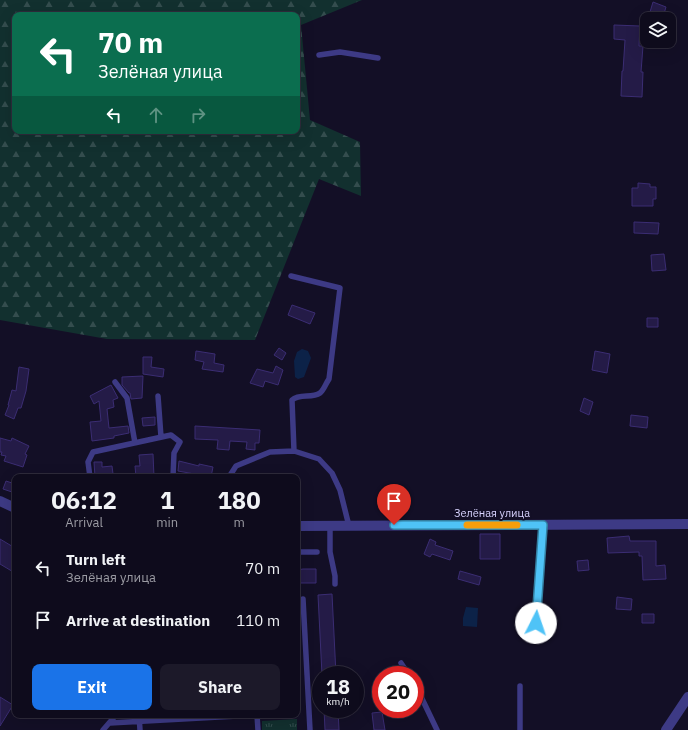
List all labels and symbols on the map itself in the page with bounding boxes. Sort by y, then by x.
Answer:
pin [377,484,411,525]
street label: Зелёная улица [454,506,530,520]
position arrow [515,602,557,644]
speed limit sign: 20 [372,666,424,718]

